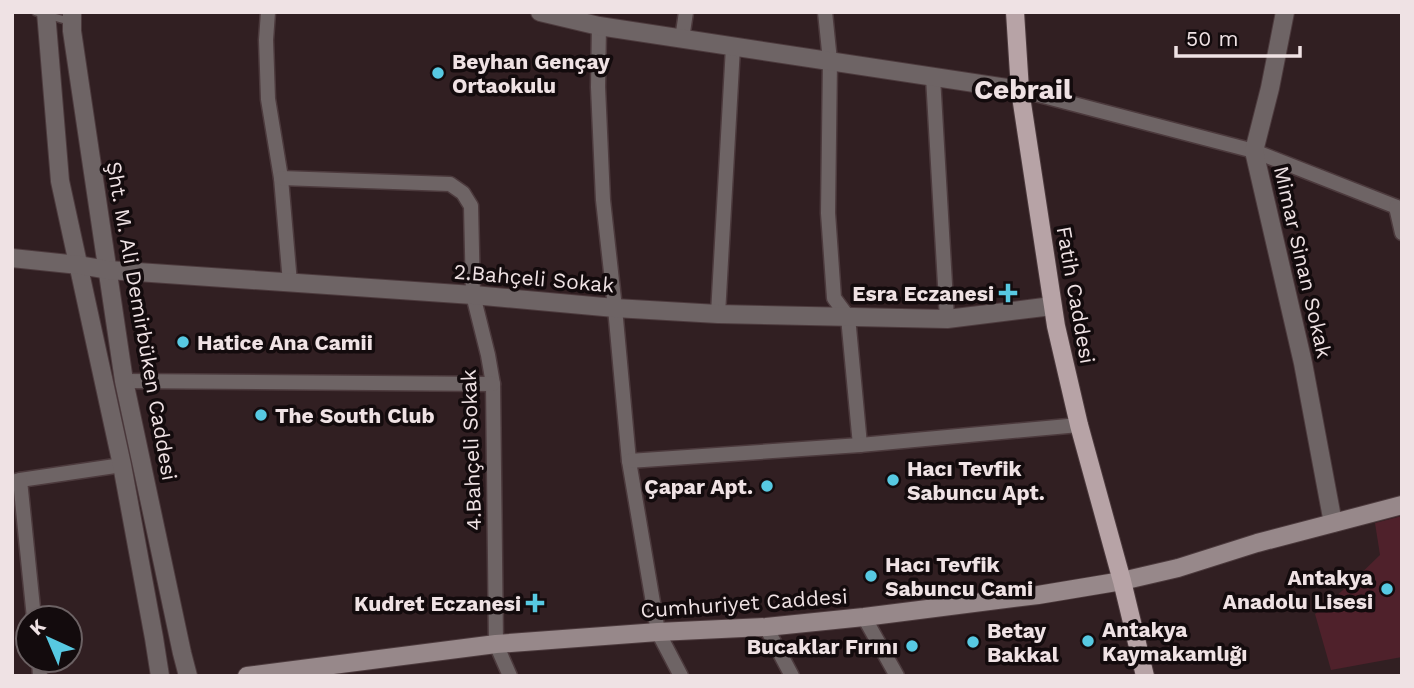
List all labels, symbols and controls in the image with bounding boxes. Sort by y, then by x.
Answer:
scale bar [1176,14,1300,58]
text: 50 m [1186,26,1238,51]
place label: Beyhan Gençay Ortaokulu [452,49,610,98]
marker: Beyhan Gençay Ortaokulu [430,65,446,81]
district label: Cebrail [974,73,1073,106]
street label: Şht. M. Ali Demirbüken Caddesi [102,160,182,482]
street label: Mimar Sinan Sokak [1269,164,1337,360]
street label: Fatih Caddesi [1052,224,1100,366]
street label: 2.Bahçeli Sokak [453,259,615,297]
place label: Esra Eczanesi [852,281,994,306]
marker: Esra Eczanesi [1000,285,1016,301]
place label: Hatice Ana Camii [197,330,373,355]
marker: Hatice Ana Camii [175,334,191,350]
street label: 4.Bahçeli Sokak [456,369,486,531]
place label: The South Club [275,403,435,428]
marker: The South Club [253,407,269,423]
place label: Hacı Tevfik Sabuncu Apt. [907,456,1045,505]
marker: Hacı Tevfik Sabuncu Apt. [885,472,901,488]
place label: Çapar Apt. [644,474,753,499]
marker: Çapar Apt. [759,478,775,494]
place label: Hacı Tevfik Sabuncu Cami [885,552,1033,601]
place label: Antakya Anadolu Lisesi [1223,565,1374,614]
marker: Hacı Tevfik Sabuncu Cami [863,568,879,584]
marker: Antakya Anadolu Lisesi [1379,581,1395,597]
street label: Cumhuriyet Caddesi [640,583,848,623]
place label: Kudret Eczanesi [354,591,521,616]
marker: Kudret Eczanesi [527,595,543,611]
north arrow [14,604,84,674]
text: K [25,614,50,640]
place label: Antakya Kaymakamlığı [1102,617,1247,666]
place label: Betay Bakkal [987,618,1059,667]
marker: Antakya Kaymakamlığı [1080,633,1096,649]
place label: Bucaklar Fırını [747,634,898,659]
marker: Betay Bakkal [965,634,981,650]
marker: Bucaklar Fırını [904,638,920,654]

